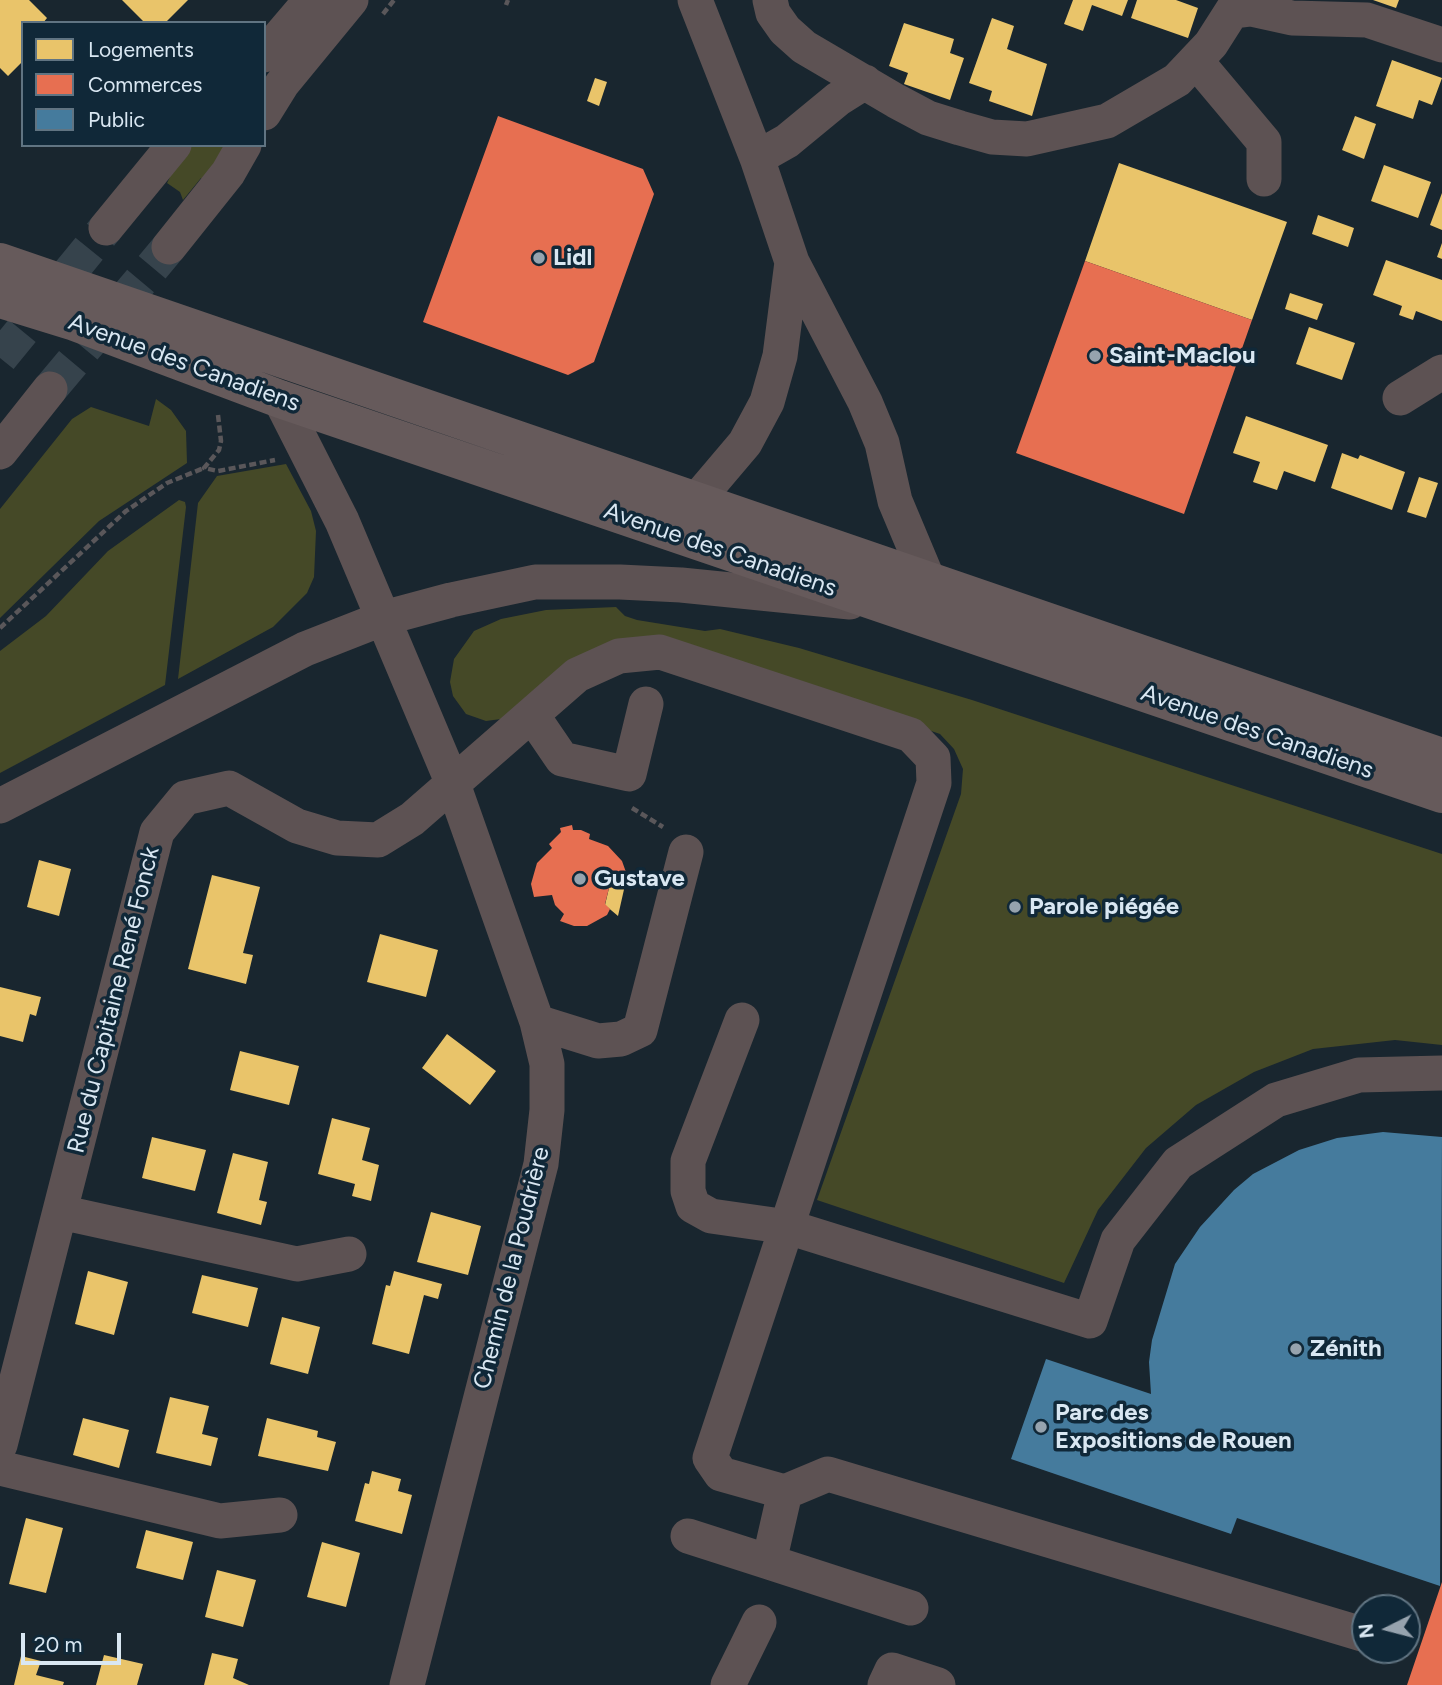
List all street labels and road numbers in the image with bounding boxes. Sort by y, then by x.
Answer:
street label: Avenue des Canadiens [65,308,303,418]
street label: Avenue des Canadiens [600,497,840,603]
street label: Avenue des Canadiens [1137,679,1377,785]
street label: Rue du Capitaine René Fonck [62,844,166,1156]
street label: Chemin de la Poudrière [468,1144,556,1392]

